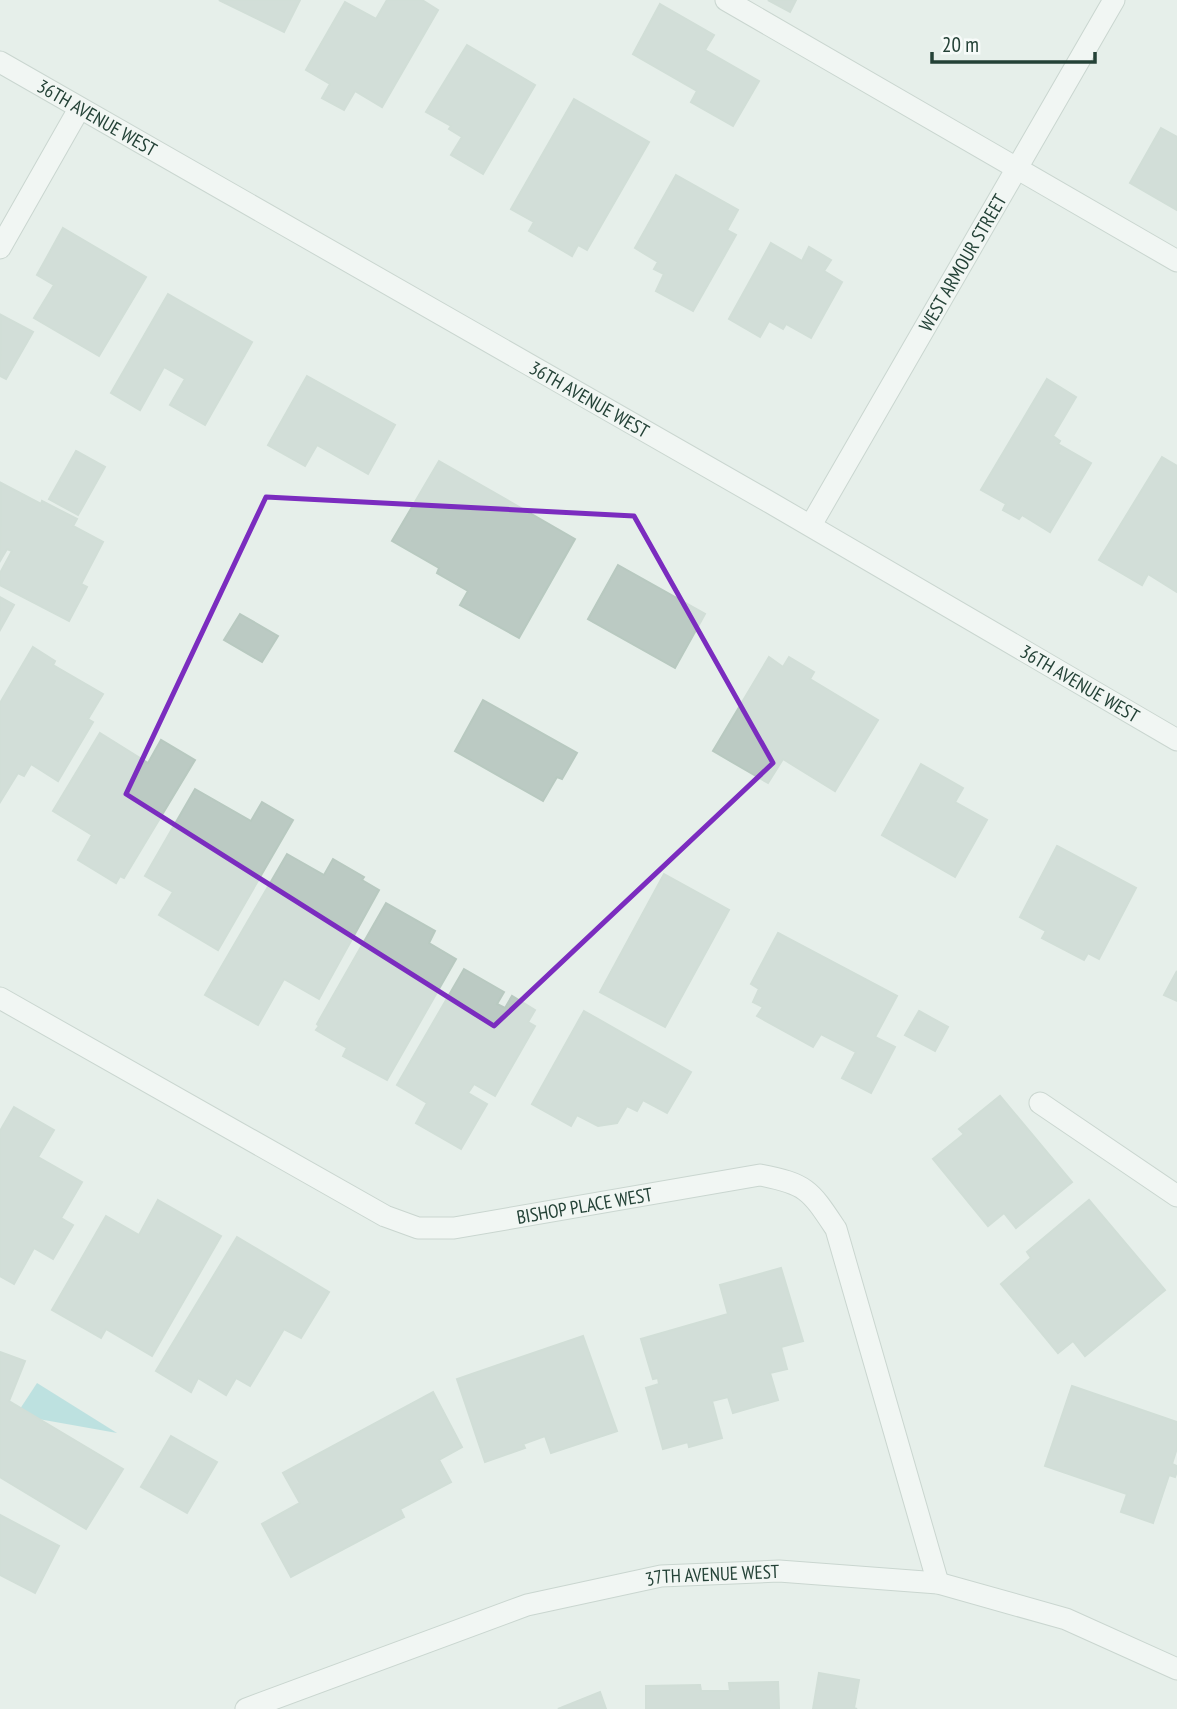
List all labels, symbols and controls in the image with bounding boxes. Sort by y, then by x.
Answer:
scale bar [932,21,1095,65]
text: 20 m [942,31,979,58]
street label: 36TH AVENUE WEST [33,74,162,162]
street label: WEST ARMOUR STREET [913,189,1012,336]
street label: 36TH AVENUE WEST [525,355,654,443]
street label: 36TH AVENUE WEST [1016,639,1144,728]
street label: BISHOP PLACE WEST [515,1182,655,1229]
street label: 37TH AVENUE WEST [643,1559,780,1591]

